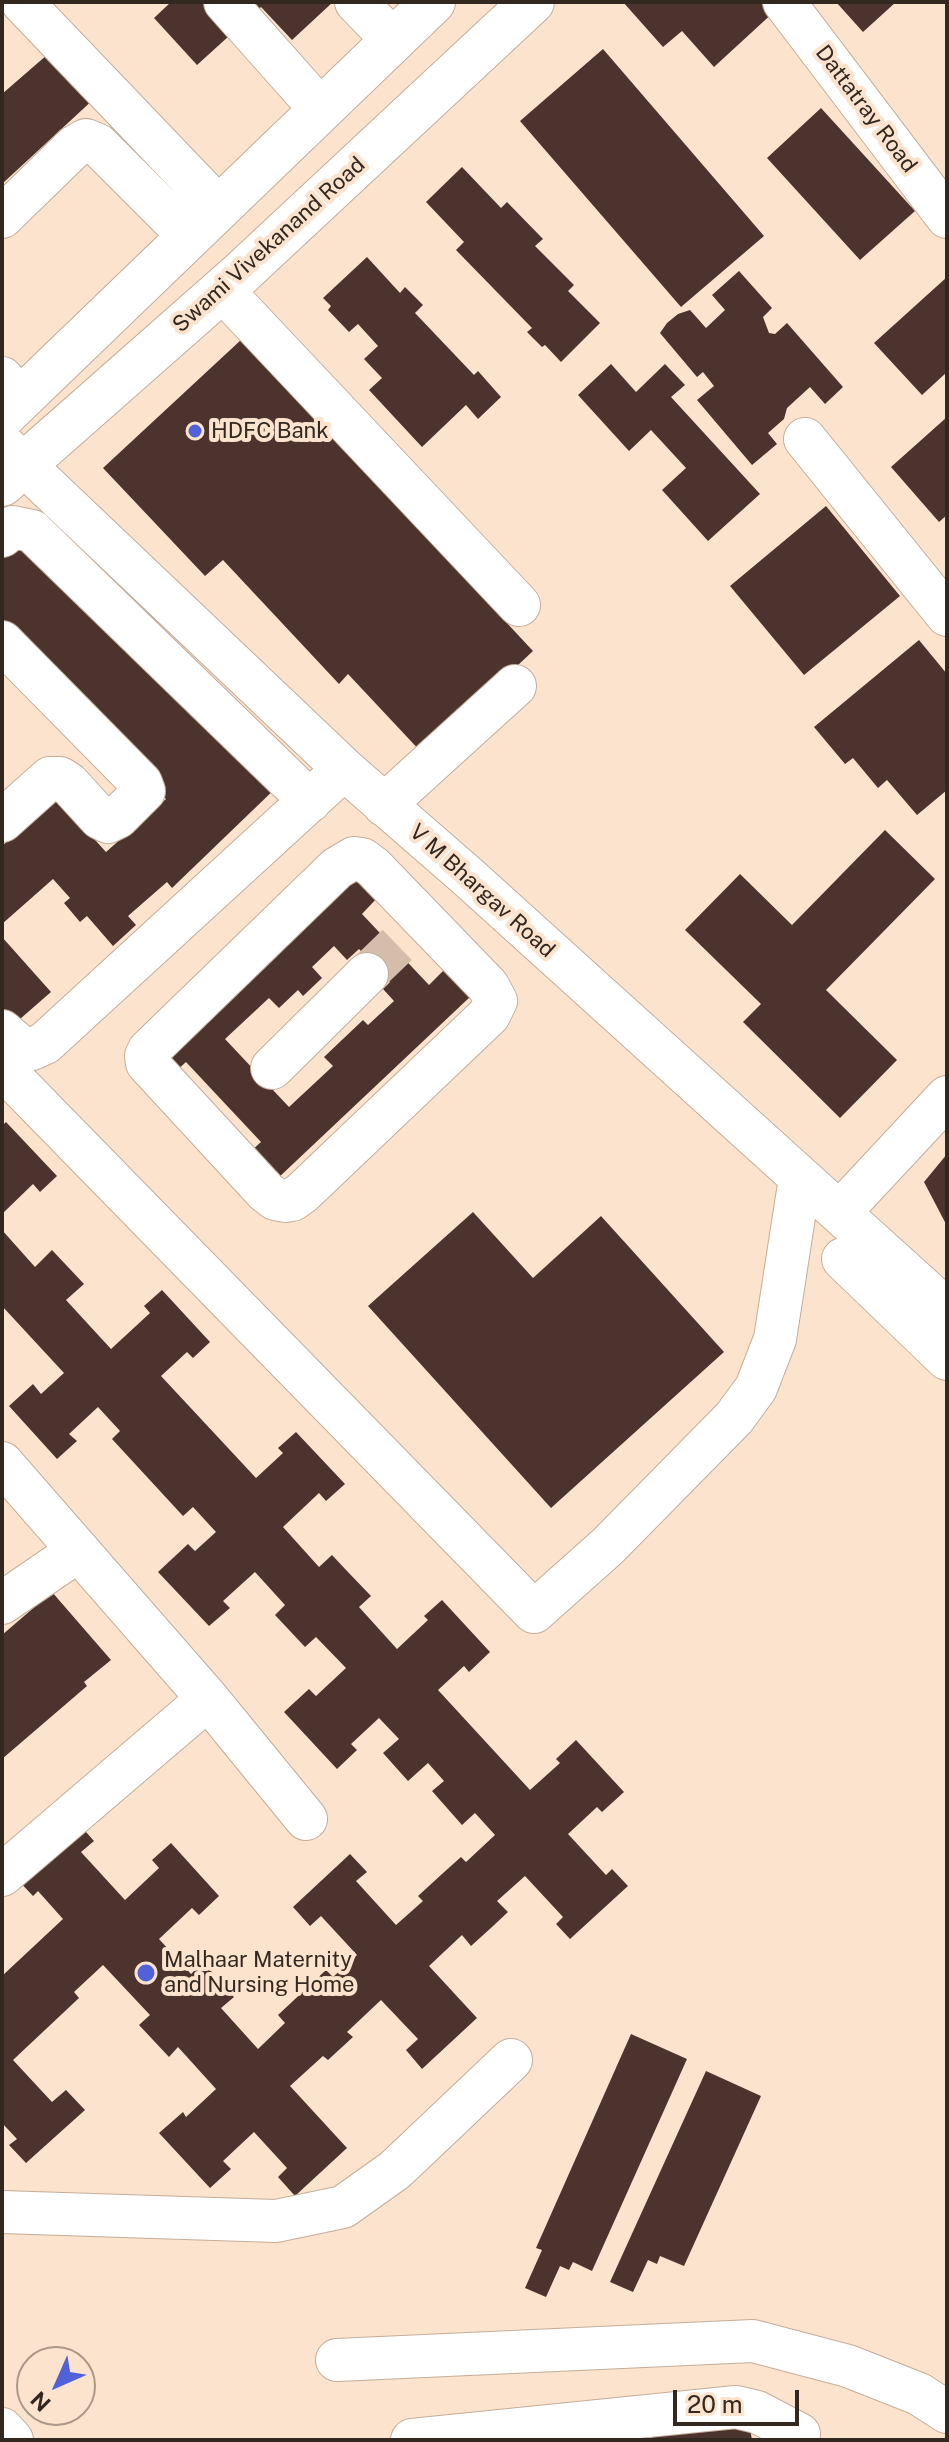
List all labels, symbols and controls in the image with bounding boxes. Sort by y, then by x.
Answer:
street label: Dattatray Road [810,40,922,178]
street label: Swami Vivekanand Road [167,152,371,338]
place label: HDFC Bank [211,418,329,444]
marker: HDFC Bank [186,422,204,440]
street label: V M Bhargav Road [404,819,560,963]
place label: Malhaar Maternity and Nursing Home [164,1947,354,1998]
marker: Malhaar Maternity and Nursing Home [135,1962,157,1984]
north arrow [16,2346,96,2426]
scale bar [677,2374,803,2424]
text: N [25,2386,56,2417]
text: 20 m [687,2390,743,2418]

